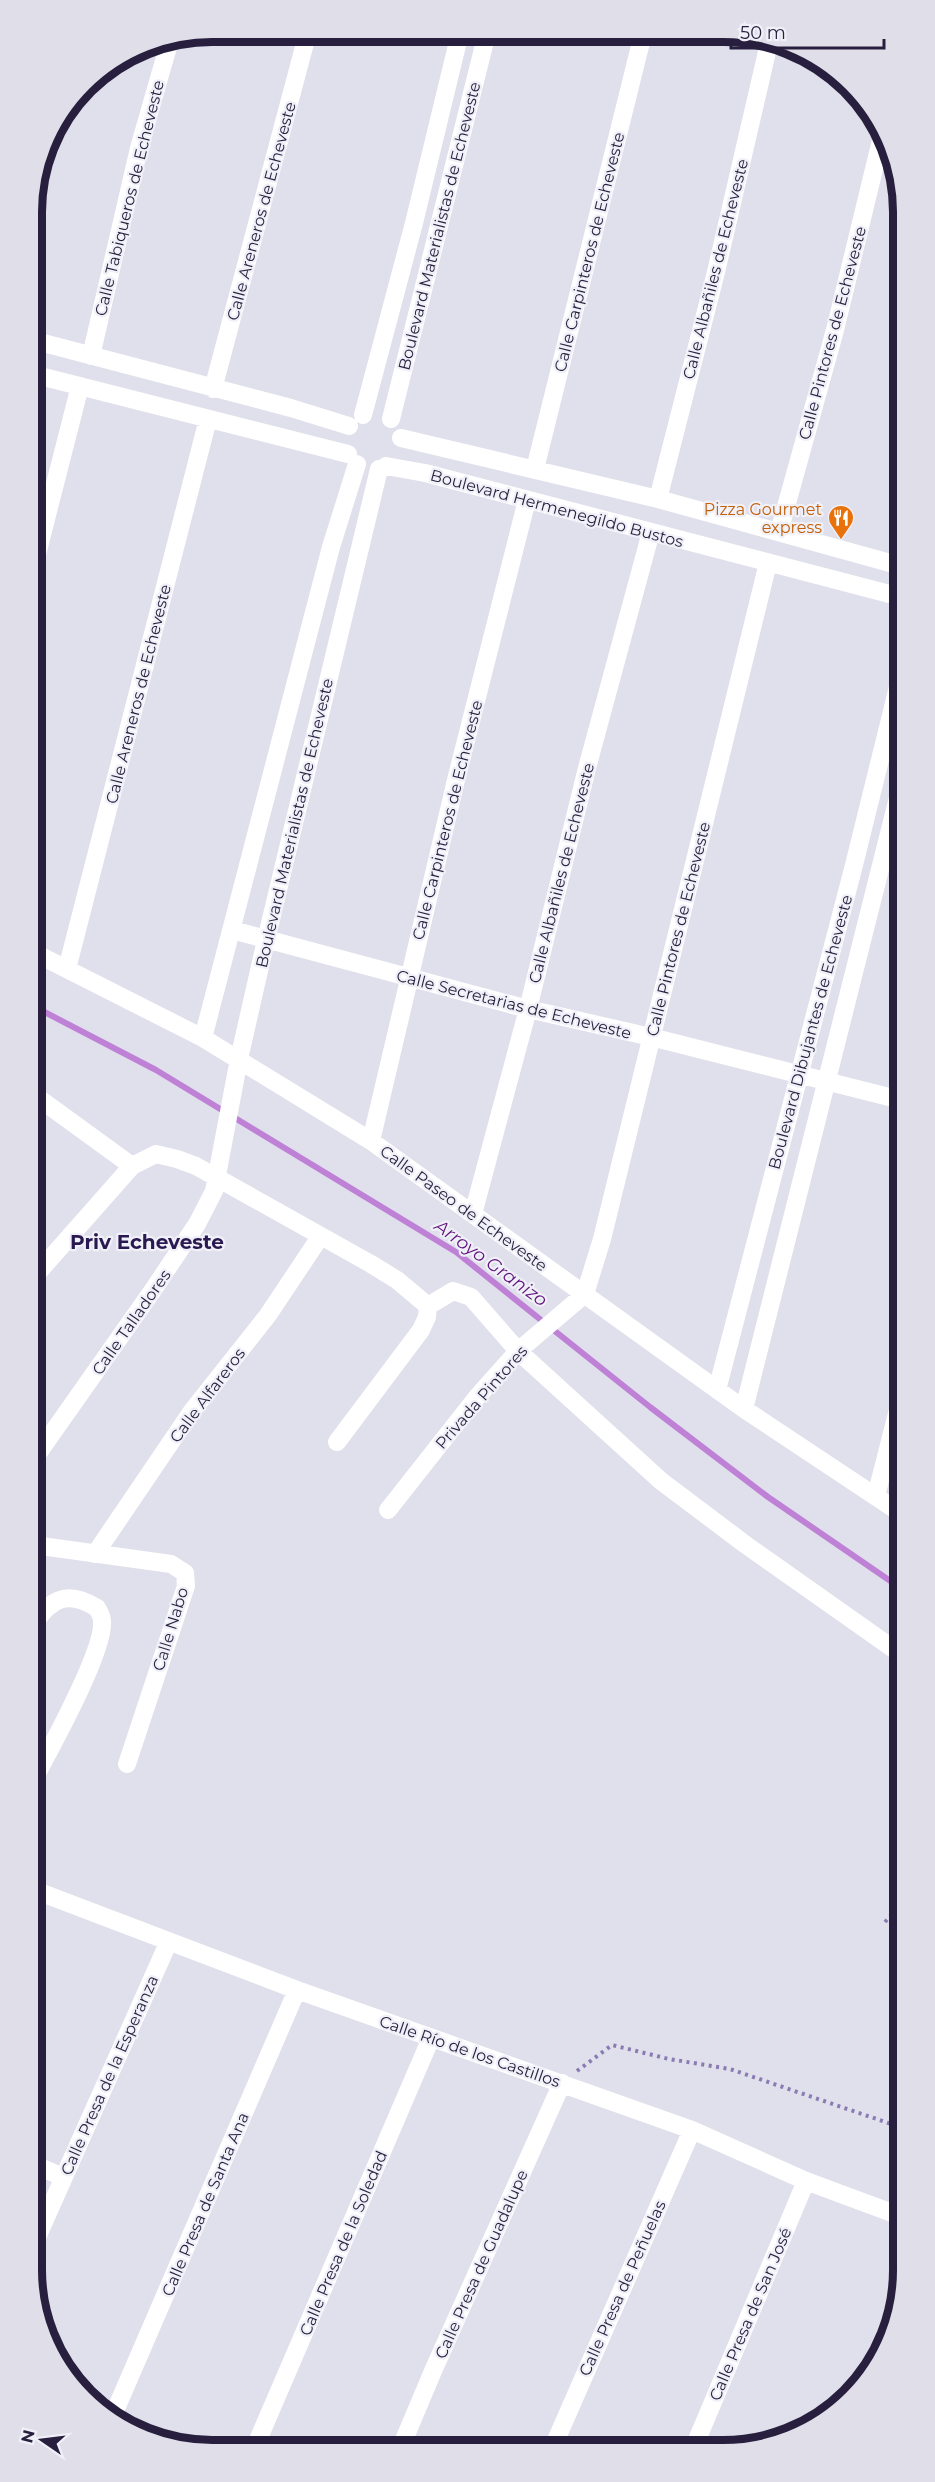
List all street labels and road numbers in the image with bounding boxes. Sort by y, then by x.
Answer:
street label: Calle Tabiqueros de Echeveste [91,78,168,318]
street label: Boulevard Materialistas de Echeveste [394,80,485,372]
street label: Calle Areneros de Echeveste [223,100,300,322]
street label: Calle Carpinteros de Echeveste [550,130,629,374]
street label: Calle Albañiles de Echeveste [679,157,752,381]
street label: Calle Pintores de Echeveste [795,224,870,442]
street label: Boulevard Hermenegildo Bustos [428,466,686,551]
street label: Calle Areneros de Echeveste [102,582,175,806]
street label: Boulevard Materialistas de Echeveste [252,676,337,970]
street label: Calle Carpinteros de Echeveste [408,698,487,942]
street label: Calle Albañiles de Echeveste [525,761,598,985]
street label: Calle Pintores de Echeveste [643,820,714,1038]
street label: Boulevard Dibujantes de Echeveste [765,893,856,1172]
street label: Calle Secretarias de Echeveste [394,966,633,1043]
street label: Calle Paseo de Echeveste [377,1141,551,1275]
street label: Calle Talladores [88,1266,175,1378]
street label: Privada Pintores [431,1342,531,1453]
street label: Calle Alfareros [166,1344,249,1446]
street label: Calle Nabo [149,1585,192,1673]
street label: Calle Presa de la Esperanza [57,1972,162,2178]
street label: Calle Río de los Castillos [377,2012,563,2091]
street label: Calle Presa de Santa Ana [158,2109,253,2299]
street label: Calle Presa de la Soledad [296,2148,391,2339]
street label: Calle Presa de Guadalupe [431,2167,532,2362]
street label: Calle Presa de Peñuelas [575,2197,670,2379]
street label: Calle Presa de San José [705,2225,796,2404]

